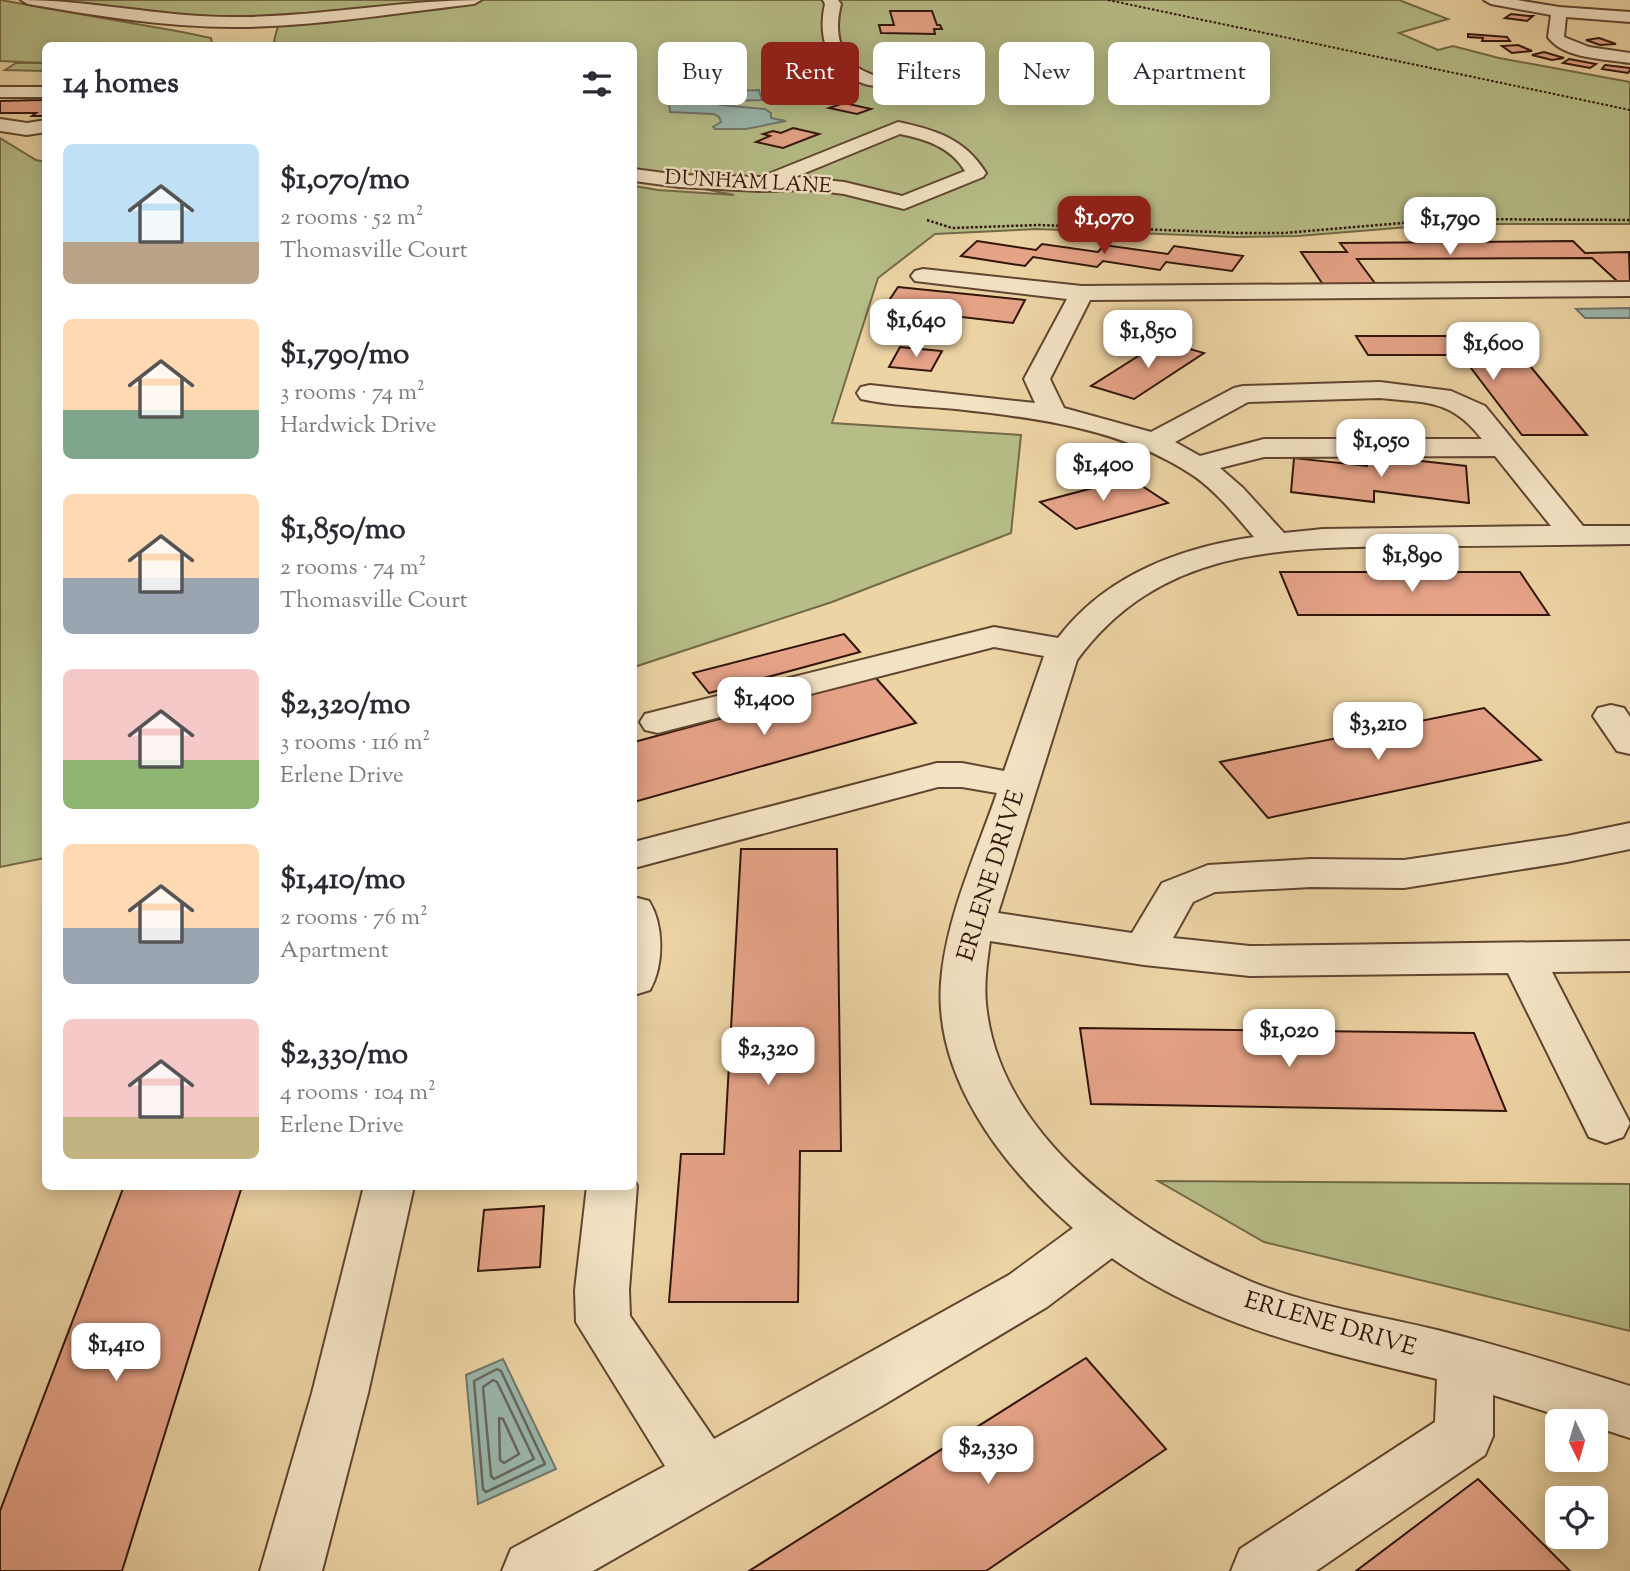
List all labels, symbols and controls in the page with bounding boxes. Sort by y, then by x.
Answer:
chip: Buy [658,42,747,105]
chip: Rent [761,42,859,105]
chip: Filters [873,42,985,105]
chip: New [999,42,1094,105]
chip: Apartment [1108,42,1270,105]
text: 14 homes [63,63,179,106]
icon: filters [578,65,616,103]
text: $1,070/mo [280,159,410,202]
street label: DUNHAM LANE [664,164,833,202]
icon: home [119,172,203,256]
pin: $1,070 [1047,196,1161,256]
pin: $1,790 [1393,198,1507,257]
text: 2 rooms · 52 m² [280,202,423,235]
text: $1,070 [1074,202,1134,235]
text: $1,790 [1420,203,1480,236]
text: Thomasville Court [280,235,468,268]
pin: $1,640 [859,300,973,359]
text: $1,640 [886,305,946,338]
pin: $1,850 [1091,310,1205,370]
text: $1,850 [1119,316,1177,349]
pin: $1,600 [1436,322,1550,382]
text: $1,600 [1462,328,1524,361]
text: $1,790/mo [280,334,409,377]
icon: home [119,347,203,431]
text: 3 rooms · 74 m² [280,377,425,410]
text: Hardwick Drive [280,410,437,443]
pin: $1,050 [1324,420,1438,479]
text: $1,050 [1352,425,1410,458]
pin: $1,400 [1046,444,1160,503]
text: $1,400 [1072,449,1134,482]
text: $1,850/mo [280,509,406,552]
icon: home [119,522,203,606]
pin: $1,890 [1355,534,1469,594]
text: $1,890 [1382,540,1442,573]
text: 2 rooms · 74 m² [280,552,426,585]
text: Thomasville Court [280,585,468,618]
pin: $1,400 [707,678,821,737]
text: $1,400 [733,683,795,716]
text: $2,320/mo [280,684,410,727]
icon: home [119,697,203,781]
pin: $3,210 [1321,702,1435,762]
text: $3,210 [1349,708,1407,741]
text: 3 rooms · 116 m² [280,727,430,760]
text: Erlene Drive [280,760,404,793]
street label: ERLENE DRIVE [950,786,1034,966]
text: $1,410/mo [280,859,405,902]
icon: home [119,872,203,956]
text: 2 rooms · 76 m² [280,902,428,935]
text: Apartment [280,935,389,968]
pin: $1,020 [1232,1010,1346,1069]
text: $1,020 [1259,1015,1319,1048]
pin: $2,320 [711,1028,825,1087]
text: $2,320 [738,1033,799,1066]
text: $2,330/mo [280,1034,408,1077]
icon: home [119,1047,203,1131]
text: 4 rooms · 104 m² [280,1077,436,1110]
text: Erlene Drive [280,1110,404,1143]
street label: ERLENE DRIVE [1240,1284,1420,1366]
pin: $1,410 [59,1324,173,1383]
text: $1,410 [87,1329,145,1362]
north arrow [1545,1409,1608,1472]
map controls [1545,1409,1608,1549]
pin: $2,330 [931,1426,1045,1486]
text: $2,330 [958,1432,1018,1465]
button: locate [1545,1486,1608,1549]

